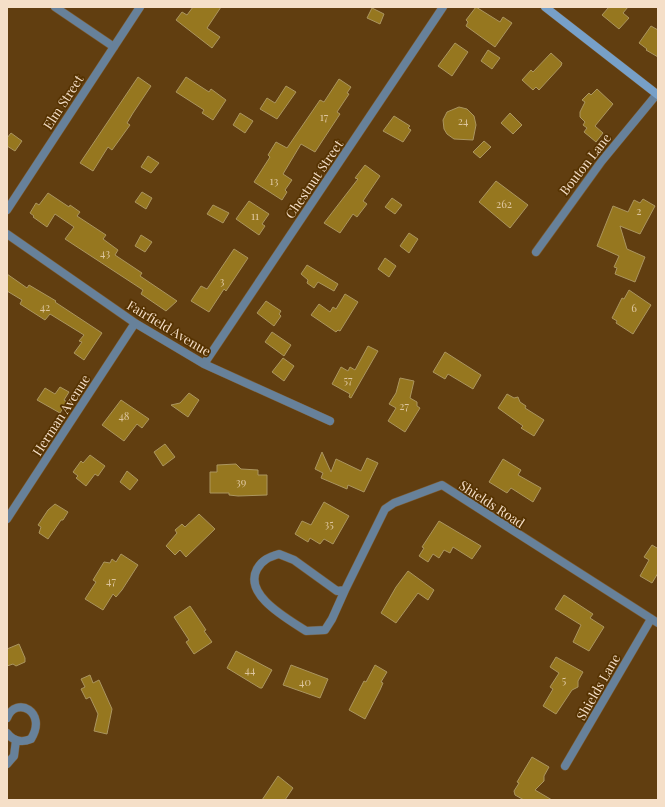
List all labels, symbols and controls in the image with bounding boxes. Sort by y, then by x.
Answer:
street label: Elm Street [39,71,87,132]
house number: 17 [320,109,329,124]
house number: 24 [458,113,469,128]
street label: Bouton Lane [555,129,614,198]
street label: Chestnut Street [281,136,346,221]
house number: 13 [270,173,278,188]
house number: 262 [496,196,512,211]
house number: 2 [636,203,642,218]
house number: 11 [251,208,259,223]
house number: 43 [100,245,110,260]
house number: 3 [220,273,225,288]
street label: Fairfield Avenue [124,296,215,359]
house number: 42 [40,299,50,314]
house number: 6 [631,300,637,315]
street label: Herman Avenue [28,371,93,459]
house number: 57 [343,372,353,387]
house number: 27 [399,398,409,413]
house number: 48 [118,408,130,423]
house number: 39 [236,474,247,489]
street label: Shields Road [456,476,529,531]
house number: 35 [324,516,334,531]
house number: 47 [106,573,116,588]
street label: Shields Lane [572,650,624,723]
house number: 44 [245,662,256,677]
house number: 5 [562,672,567,687]
house number: 40 [299,674,311,689]

